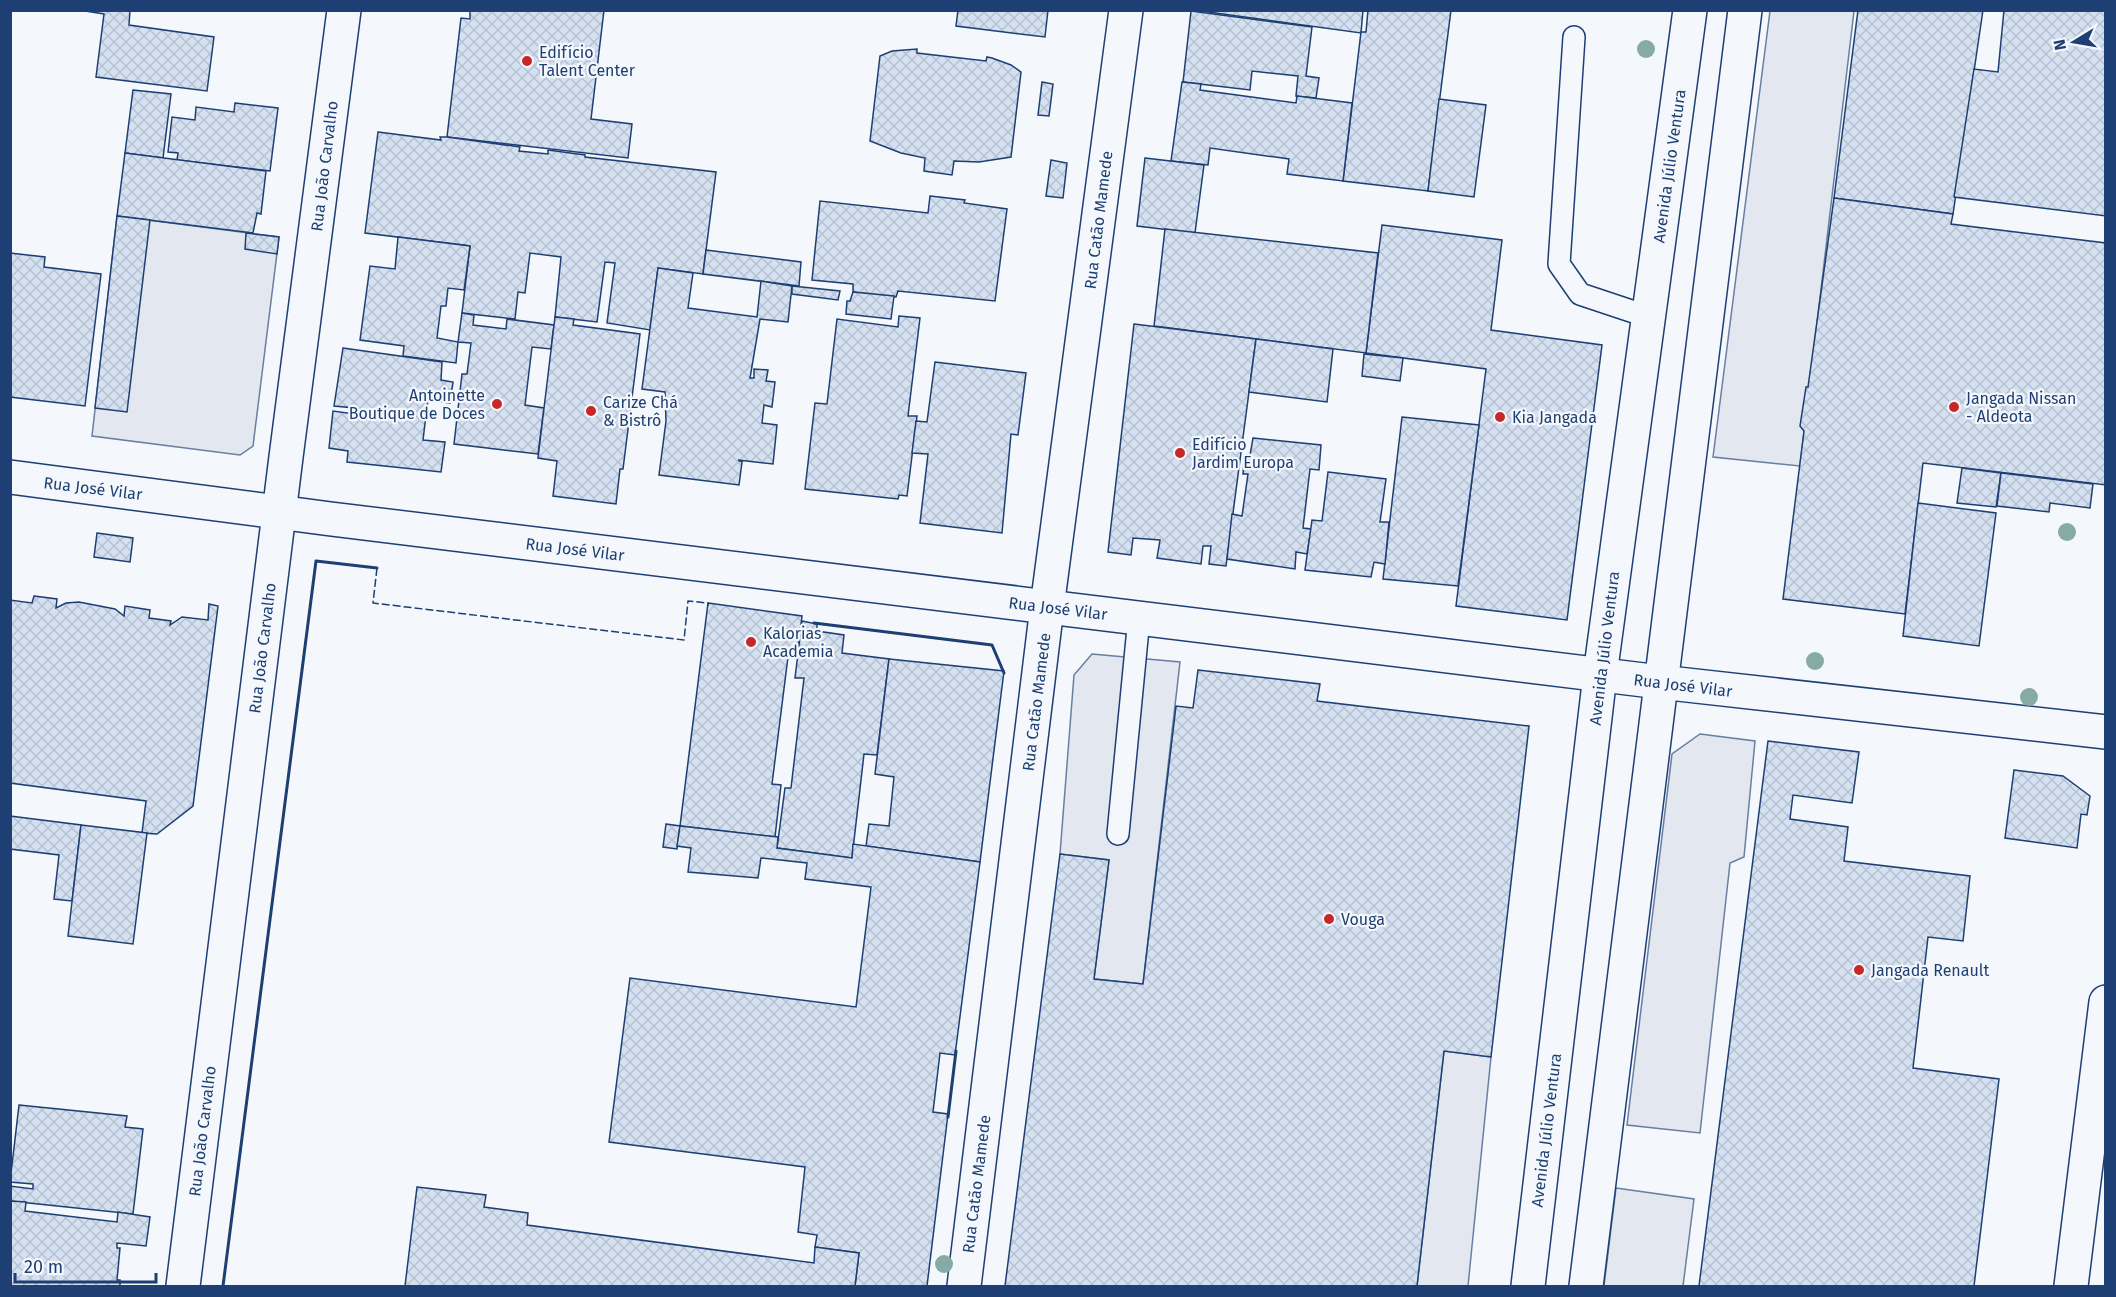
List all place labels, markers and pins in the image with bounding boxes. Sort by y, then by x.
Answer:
place label: Edifício Talent Center [539,43,636,80]
marker: Edifício Talent Center [520,54,534,68]
place label: Antoinette Boutique de Doces [349,386,485,423]
place label: Jangada Nissan - Aldeota [1966,389,2076,426]
place label: Carize Chá & Bistrô [603,393,678,430]
marker: Antoinette Boutique de Doces [490,397,504,411]
marker: Jangada Nissan - Aldeota [1947,400,1961,414]
marker: Carize Chá & Bistrô [584,404,598,418]
place label: Kia Jangada [1512,408,1597,427]
marker: Kia Jangada [1493,410,1507,424]
place label: Edifício Jardim Europa [1192,435,1294,472]
marker: Edifício Jardim Europa [1173,446,1187,460]
place label: Kalorias Academia [763,624,834,661]
marker: Kalorias Academia [744,635,758,649]
place label: Vouga [1341,910,1385,929]
marker: Vouga [1322,912,1336,926]
place label: Jangada Renault [1871,961,1989,980]
marker: Jangada Renault [1852,963,1866,977]

